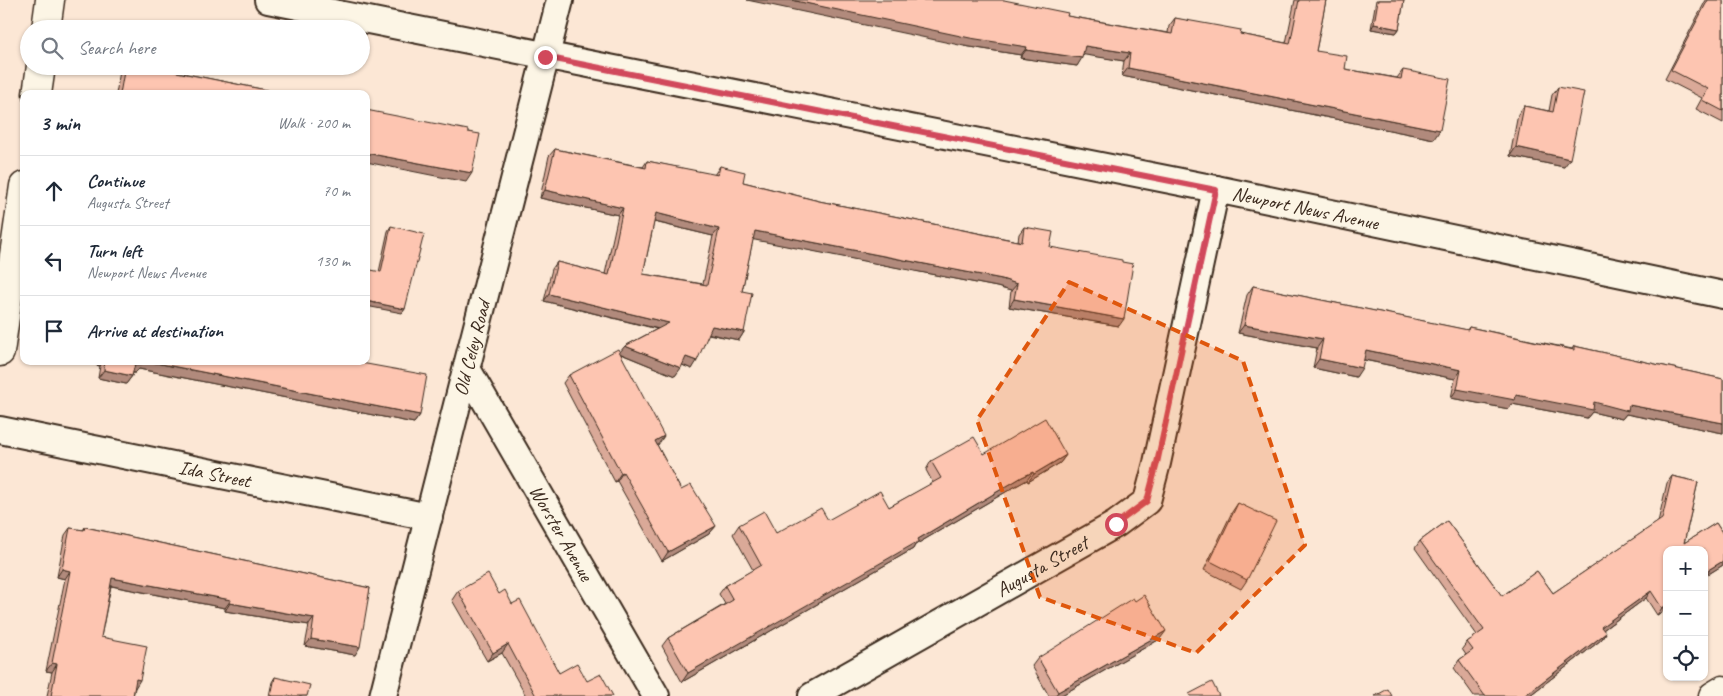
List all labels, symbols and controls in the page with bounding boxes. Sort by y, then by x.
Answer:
search box [20,20,370,75]
icon: search [38,34,66,62]
text: Search here [78,36,155,60]
route end [534,46,557,69]
text: 3 min [40,110,80,136]
text: Walk · 200 m [278,113,350,133]
text: Continue [87,169,144,193]
icon: ahead [40,177,68,205]
text: 70 m [323,181,350,201]
street label: Newport News Avenue [1230,181,1382,236]
text: Augusta Street [87,193,168,213]
text: Turn left [87,239,142,263]
icon: left [40,247,68,275]
text: 130 m [316,251,350,271]
text: Newport News Avenue [87,263,206,283]
street label: Old Celey Road [448,295,497,399]
icon: arrive [40,317,68,345]
text: Arrive at destination [87,319,223,343]
street label: Ida Street [177,455,255,494]
street label: Worster Avenue [524,480,599,587]
route start [1105,513,1128,536]
street label: Augusta Street [992,529,1095,602]
map controls [1663,546,1708,681]
button: + [1663,546,1708,591]
button: − [1663,591,1708,636]
button: locate [1663,636,1708,681]

